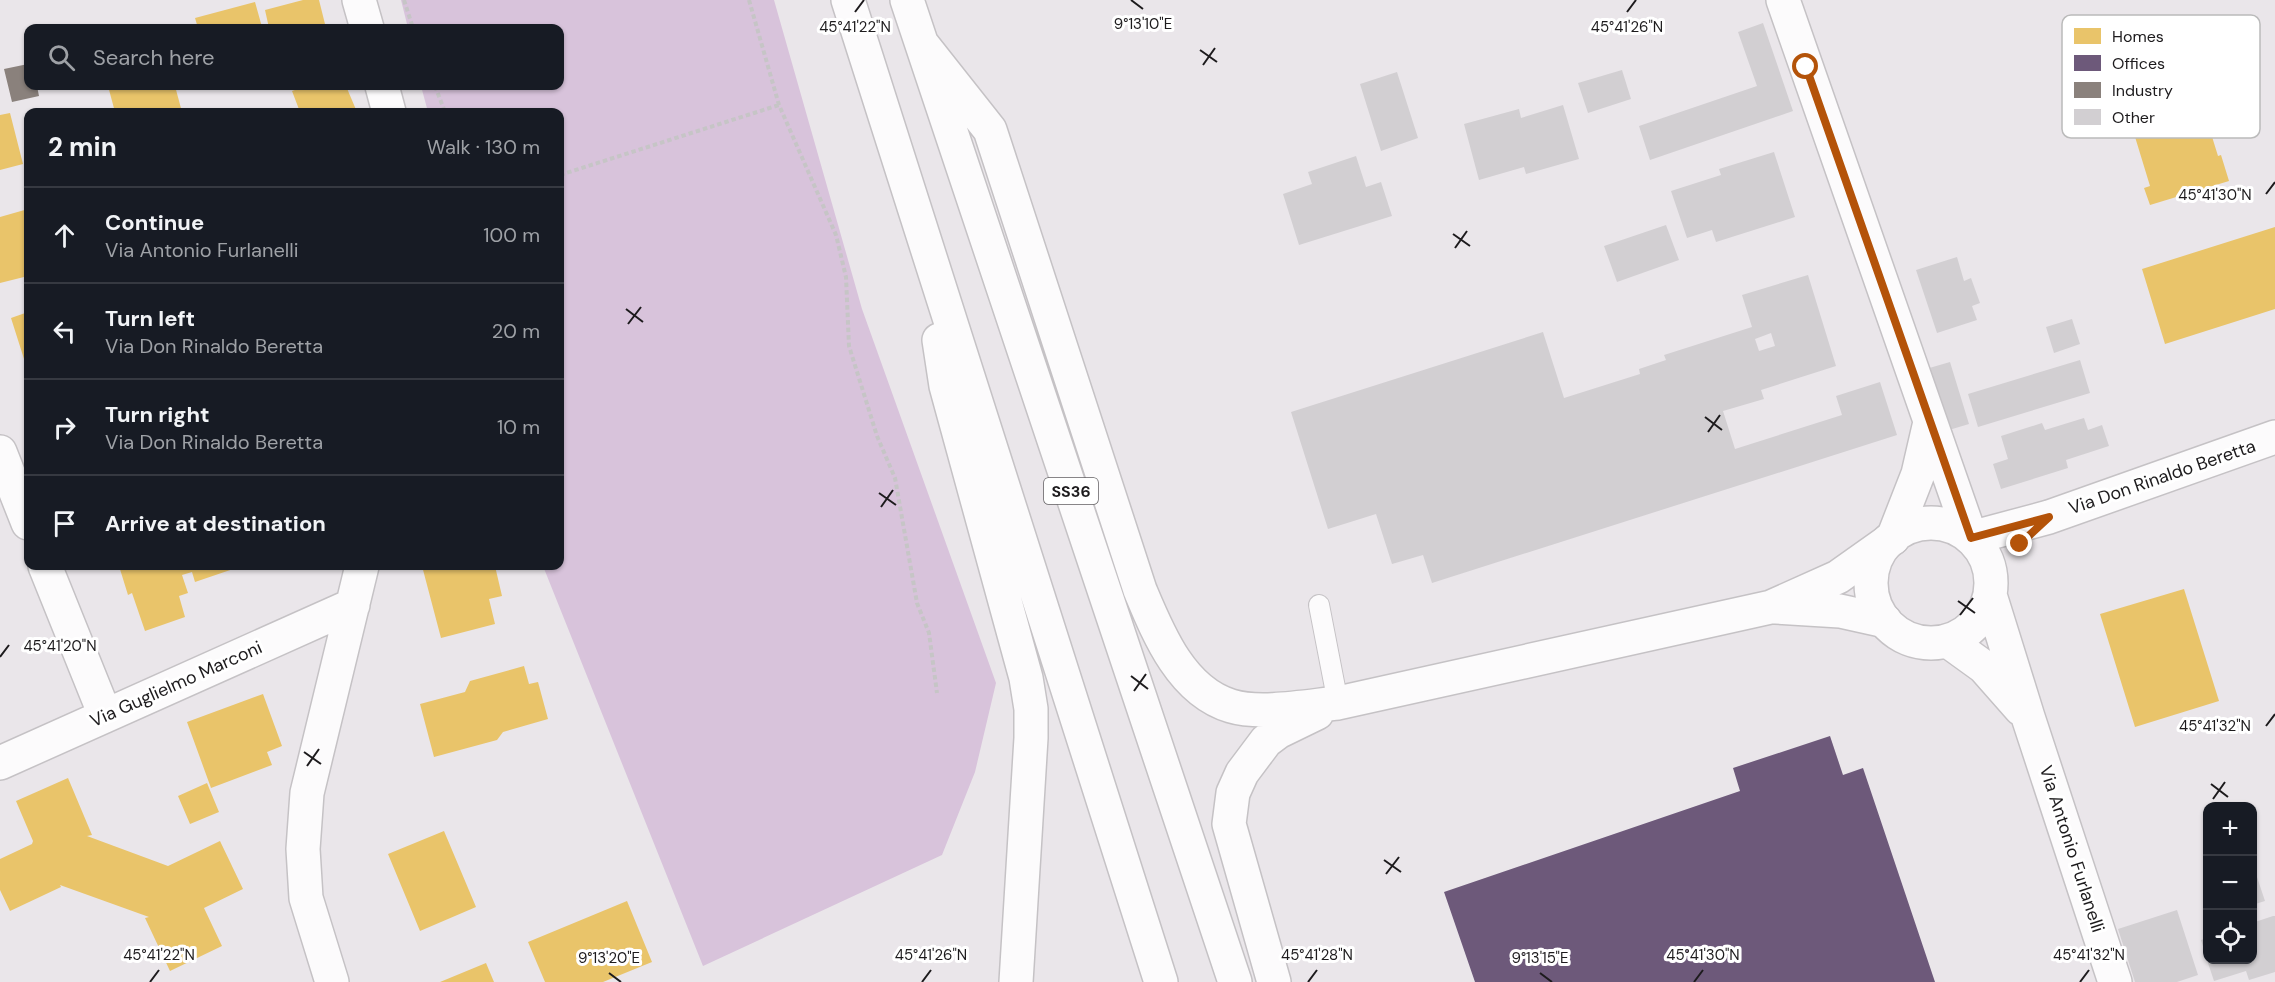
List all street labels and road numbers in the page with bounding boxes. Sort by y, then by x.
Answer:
street label: Via Don Rinaldo Beretta [2065,434,2259,520]
road number: SS36 [1044,478,1098,504]
street label: Via Guglielmo Marconi [86,635,266,733]
street label: Via Antonio Furlanelli [2034,762,2110,936]

